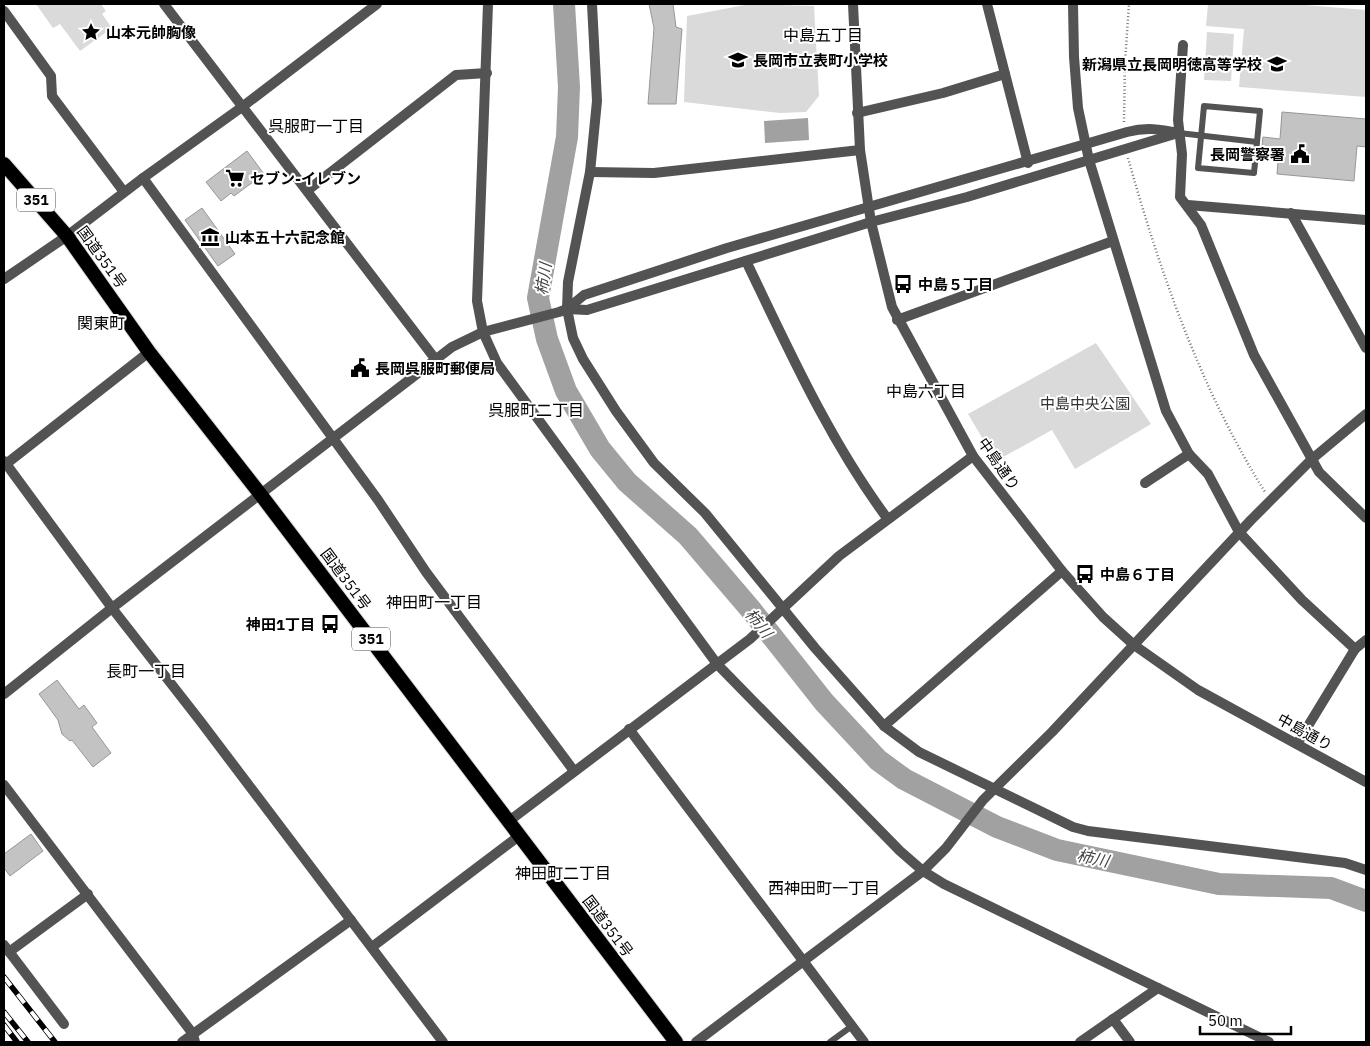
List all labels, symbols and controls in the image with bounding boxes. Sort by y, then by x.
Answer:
place icon: 山本元帥胸像 [80,21,102,43]
place label: 山本元帥胸像 [106,23,196,42]
district label: 中島五丁目 [783,25,863,45]
school or university icon: 長岡市立表町小学校 [727,49,749,71]
place label: 長岡市立表町小学校 [753,51,888,70]
school or university icon: 新潟県立長岡明徳高等学校 [1266,53,1288,75]
place label: 新潟県立長岡明徳高等学校 [1082,55,1262,74]
district label: 呉服町一丁目 [268,116,364,136]
public building icon: 長岡警察署 [1289,143,1311,165]
place label: 長岡警察署 [1210,145,1285,164]
supermarket icon: セブン-イレブン [224,167,246,189]
place label: セブン-イレブン [250,169,361,188]
road number: 351 [17,188,55,212]
street label: 国道351号 [73,222,131,292]
museum icon: 山本五十六記念館 [199,226,221,248]
place label: 山本五十六記念館 [225,228,345,247]
water label: 柿川 [531,260,555,296]
bus stop icon: 中島５丁目 [892,273,914,295]
place label: 中島５丁目 [918,275,993,294]
district label: 関東町 [77,313,125,333]
public building icon: 長岡呉服町郵便局 [349,357,371,379]
place label: 長岡呉服町郵便局 [375,359,495,378]
district label: 中島六丁目 [886,381,966,401]
park label: 中島中央公園 [1040,394,1130,413]
district label: 呉服町二丁目 [488,400,584,420]
street label: 中島通り [974,434,1024,494]
street label: 国道351号 [317,545,375,613]
bus stop icon: 中島６丁目 [1074,563,1096,585]
place label: 中島６丁目 [1100,565,1175,584]
district label: 神田町一丁目 [386,592,482,612]
water label: 柿川 [741,604,778,643]
bus stop icon: 神田1丁目 [319,613,341,635]
place label: 神田1丁目 [245,615,315,634]
road number: 351 [352,628,390,650]
district label: 長町一丁目 [106,661,186,681]
street label: 中島通り [1274,709,1336,755]
water label: 柿川 [1075,845,1113,872]
district label: 神田町二丁目 [515,863,611,883]
district label: 西神田町一丁目 [768,878,880,898]
street label: 国道351号 [579,892,637,960]
scale bar [1200,1004,1291,1036]
text: 50 m [1208,1011,1243,1030]

